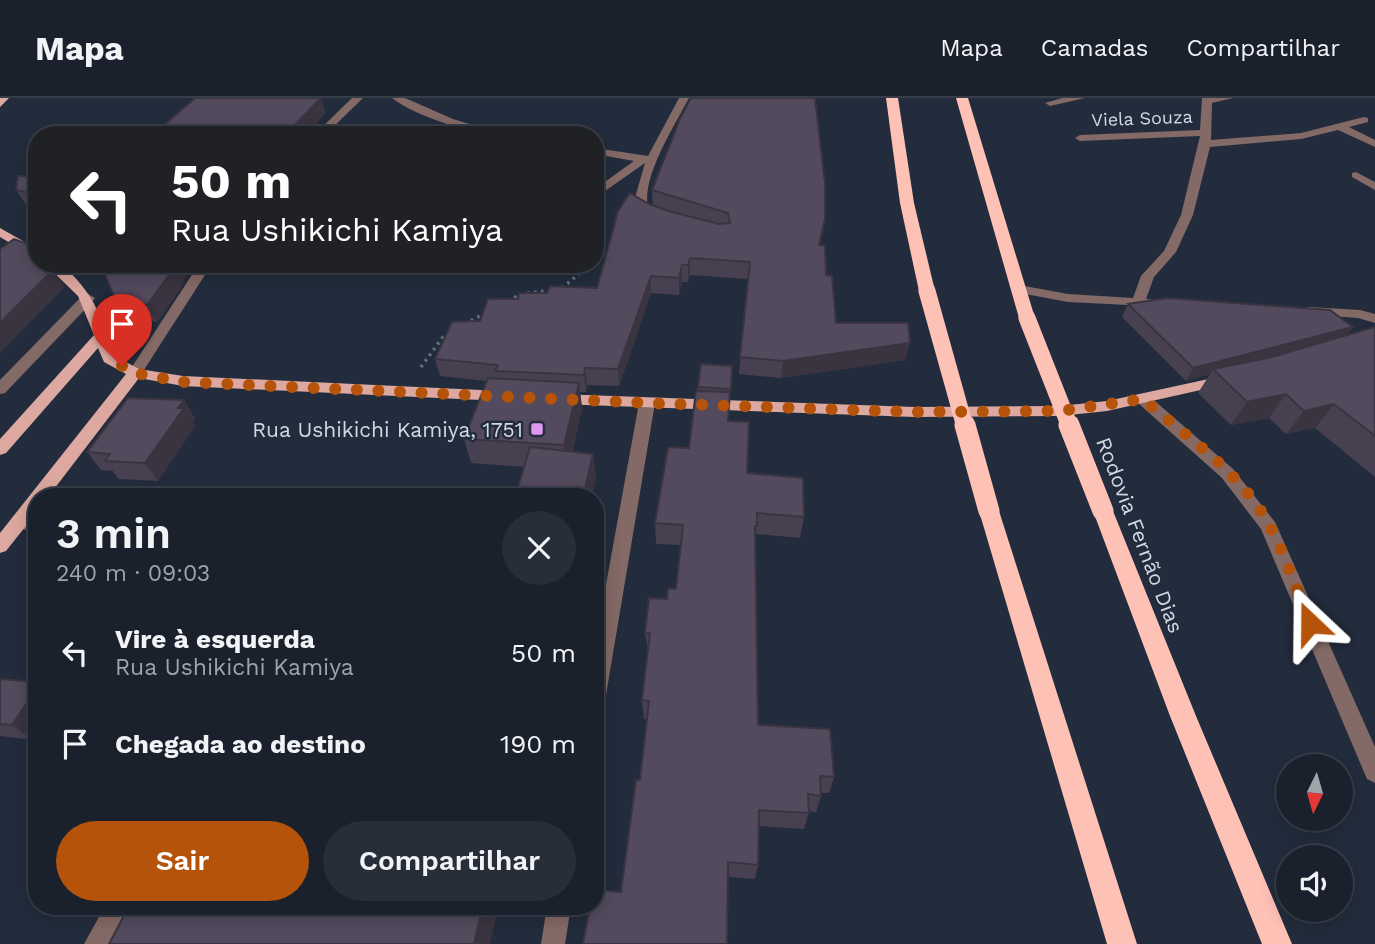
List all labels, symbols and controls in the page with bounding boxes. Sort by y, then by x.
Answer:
text: Mapa [35,29,124,68]
text: Mapa [940,34,1003,62]
text: Camadas [1041,34,1149,62]
text: Compartilhar [1187,34,1340,62]
street label: Viela Souza [1091,106,1193,130]
text: 50 m [171,152,291,210]
icon: left [56,154,147,245]
text: Rua Ushikichi Kamiya [171,211,503,249]
pin [92,294,152,366]
icon: arrive [103,305,141,343]
place label: Rua Ushikichi Kamiya, 1751 [252,417,523,442]
marker: Rua Ushikichi Kamiya, 1751 [529,421,545,437]
street label: Rodovia Fernão Dias [1091,434,1189,636]
text: 3 min [56,509,171,558]
button: close [502,511,576,585]
text: 240 m · 09:03 [56,560,210,587]
position arrow [1273,586,1347,660]
text: Vire à esquerda [115,624,315,654]
icon: left [56,634,94,672]
text: 50 m [511,638,576,668]
text: Rua Ushikichi Kamiya [115,654,354,681]
icon: arrive [56,725,94,763]
text: Chegada ao destino [115,729,366,759]
text: 190 m [500,729,576,759]
north arrow [1276,754,1353,831]
map controls [1276,754,1353,922]
button: Sair [56,821,309,901]
button: Compartilhar [323,821,576,901]
button: sound [1276,845,1353,922]

